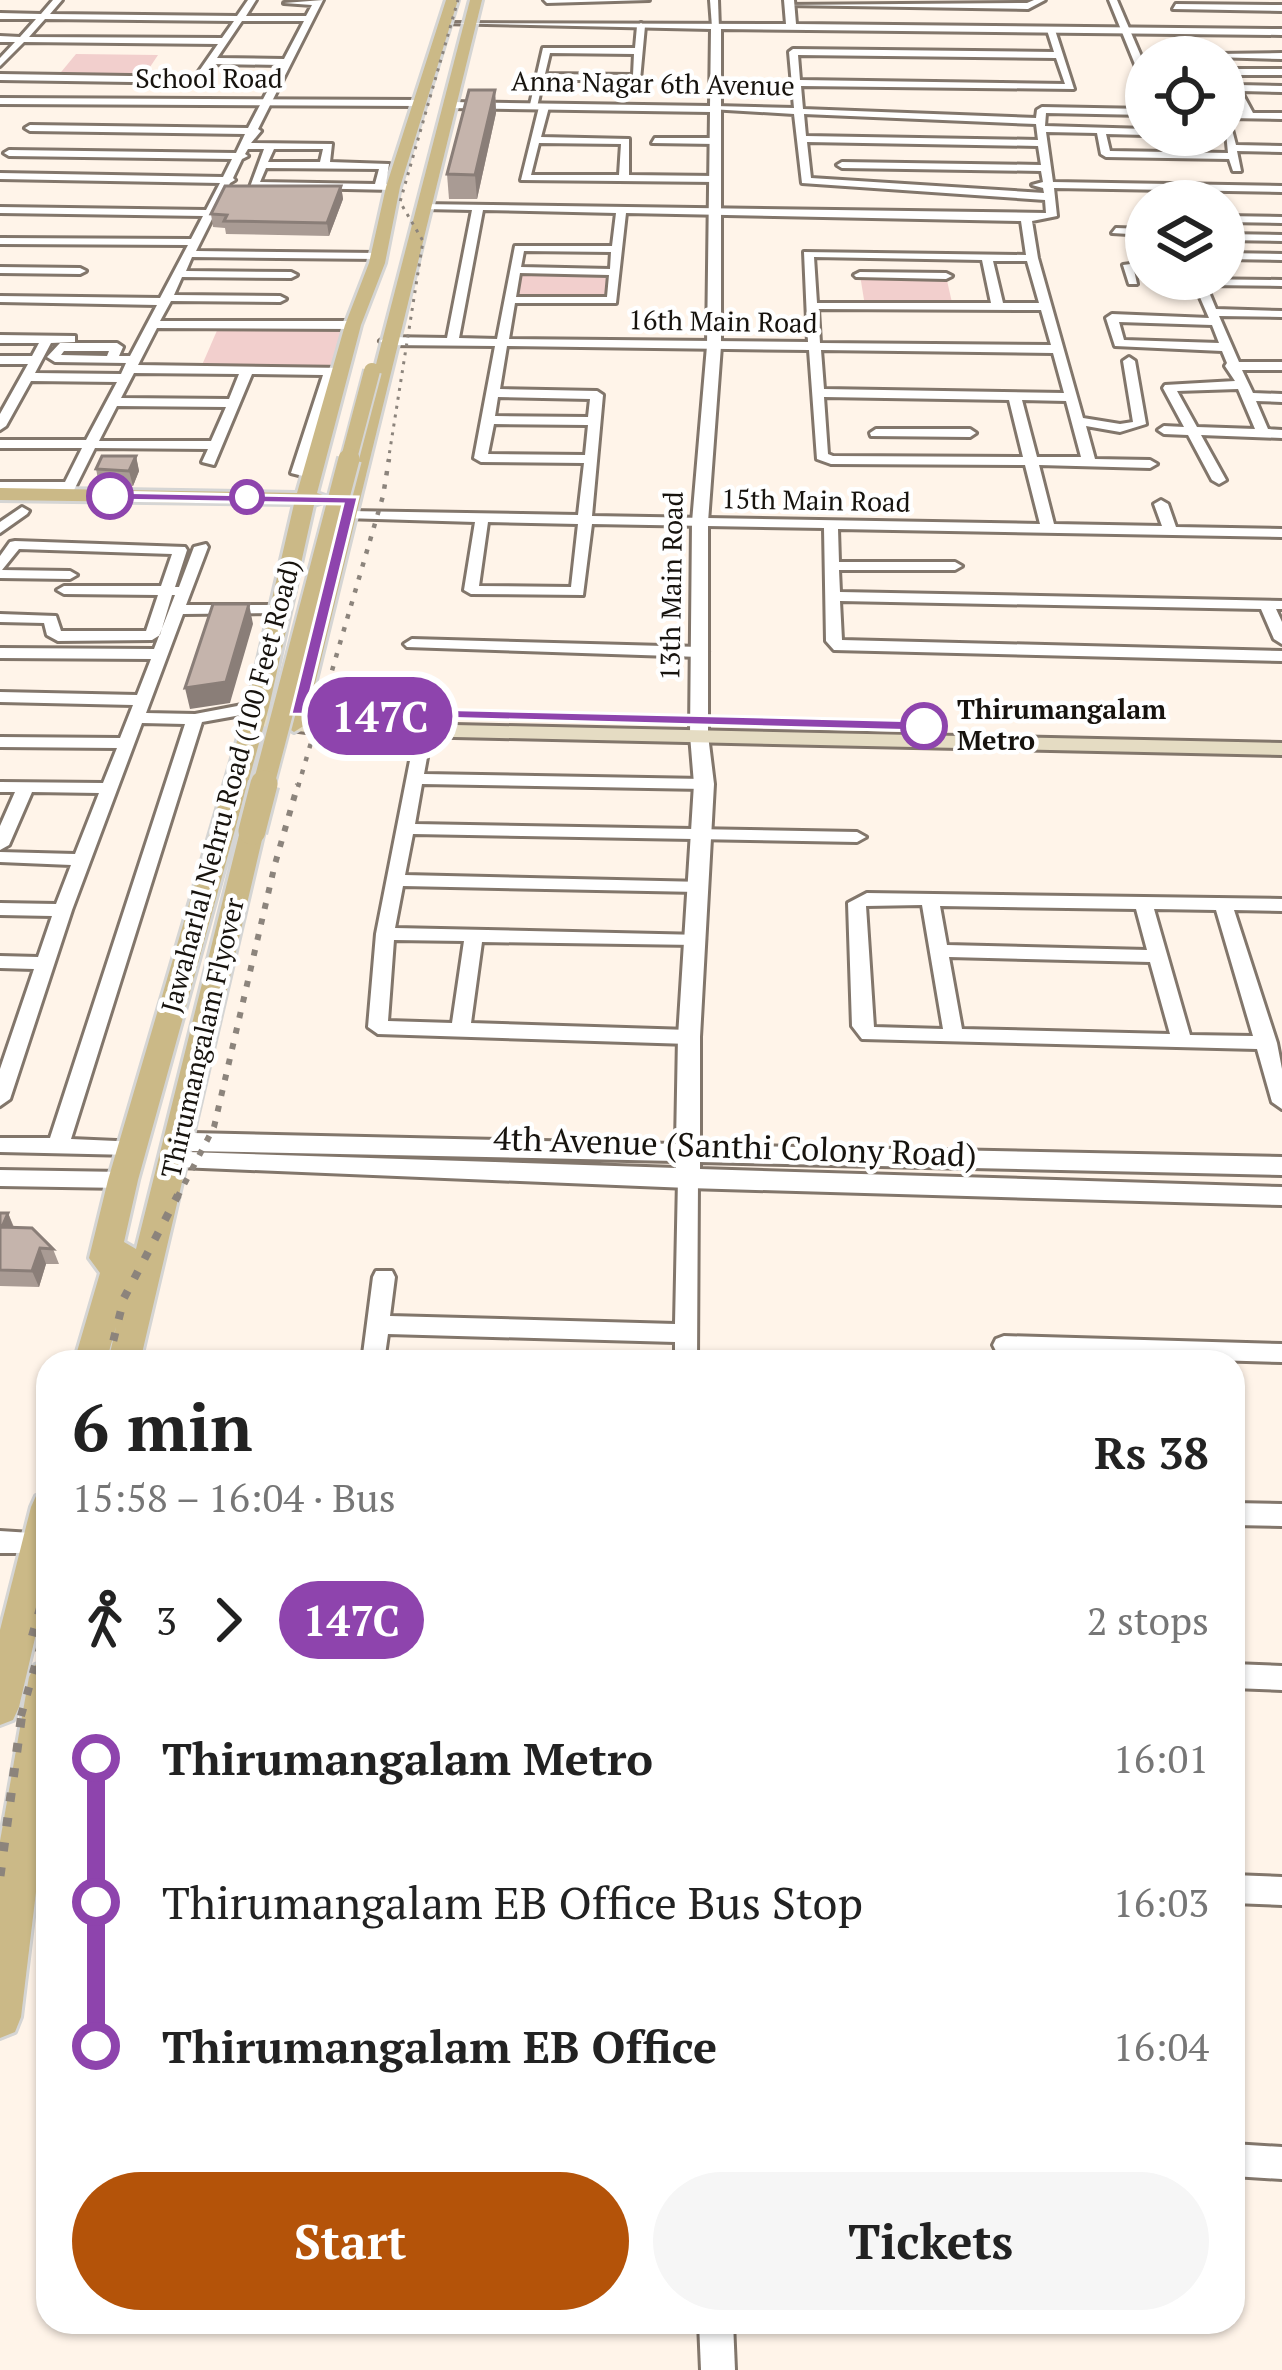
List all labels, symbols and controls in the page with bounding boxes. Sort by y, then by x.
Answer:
map controls [1125,36,1245,300]
button: locate [1125,36,1245,156]
street label: School Road [135,60,283,96]
street label: Anna Nagar 6th Avenue [511,63,795,103]
button: layers [1125,180,1245,300]
street label: 16th Main Road [628,301,818,341]
unlabelled marker [88,474,132,518]
street label: 15th Main Road [721,480,911,520]
unlabelled marker [231,481,263,513]
street label: 13th Main Road [651,491,691,681]
street label: Jawaharlal Nehru Road (100 Feet Road) [152,555,308,1016]
line badge: 147C [296,677,464,755]
text: 147C [331,688,429,744]
place label: Thirumangalam Metro [957,691,1166,758]
marker: Thirumangalam Metro [902,704,946,748]
street label: Thirumangalam Flyover [152,894,252,1181]
street label: 4th Avenue (Santhi Colony Road) [493,1116,977,1175]
text: 6 min [72,1382,253,1470]
text: Rs 38 [1094,1422,1209,1482]
text: 15:58 – 16:04 · Bus [72,1471,396,1523]
icon: walk [72,1587,138,1653]
icon: forward [195,1587,261,1653]
text: 147C [303,1592,400,1648]
text: 3 [156,1594,177,1646]
text: 2 stops [1087,1594,1209,1646]
text: Thirumangalam Metro [162,1728,653,1788]
text: 16:01 [1113,1732,1209,1784]
text: Thirumangalam EB Office Bus Stop [162,1872,863,1932]
text: 16:03 [1113,1876,1209,1928]
text: Thirumangalam EB Office [162,2016,717,2076]
text: 16:04 [1113,2020,1209,2072]
button: Start [72,2172,629,2310]
button: Tickets [653,2172,1209,2310]

